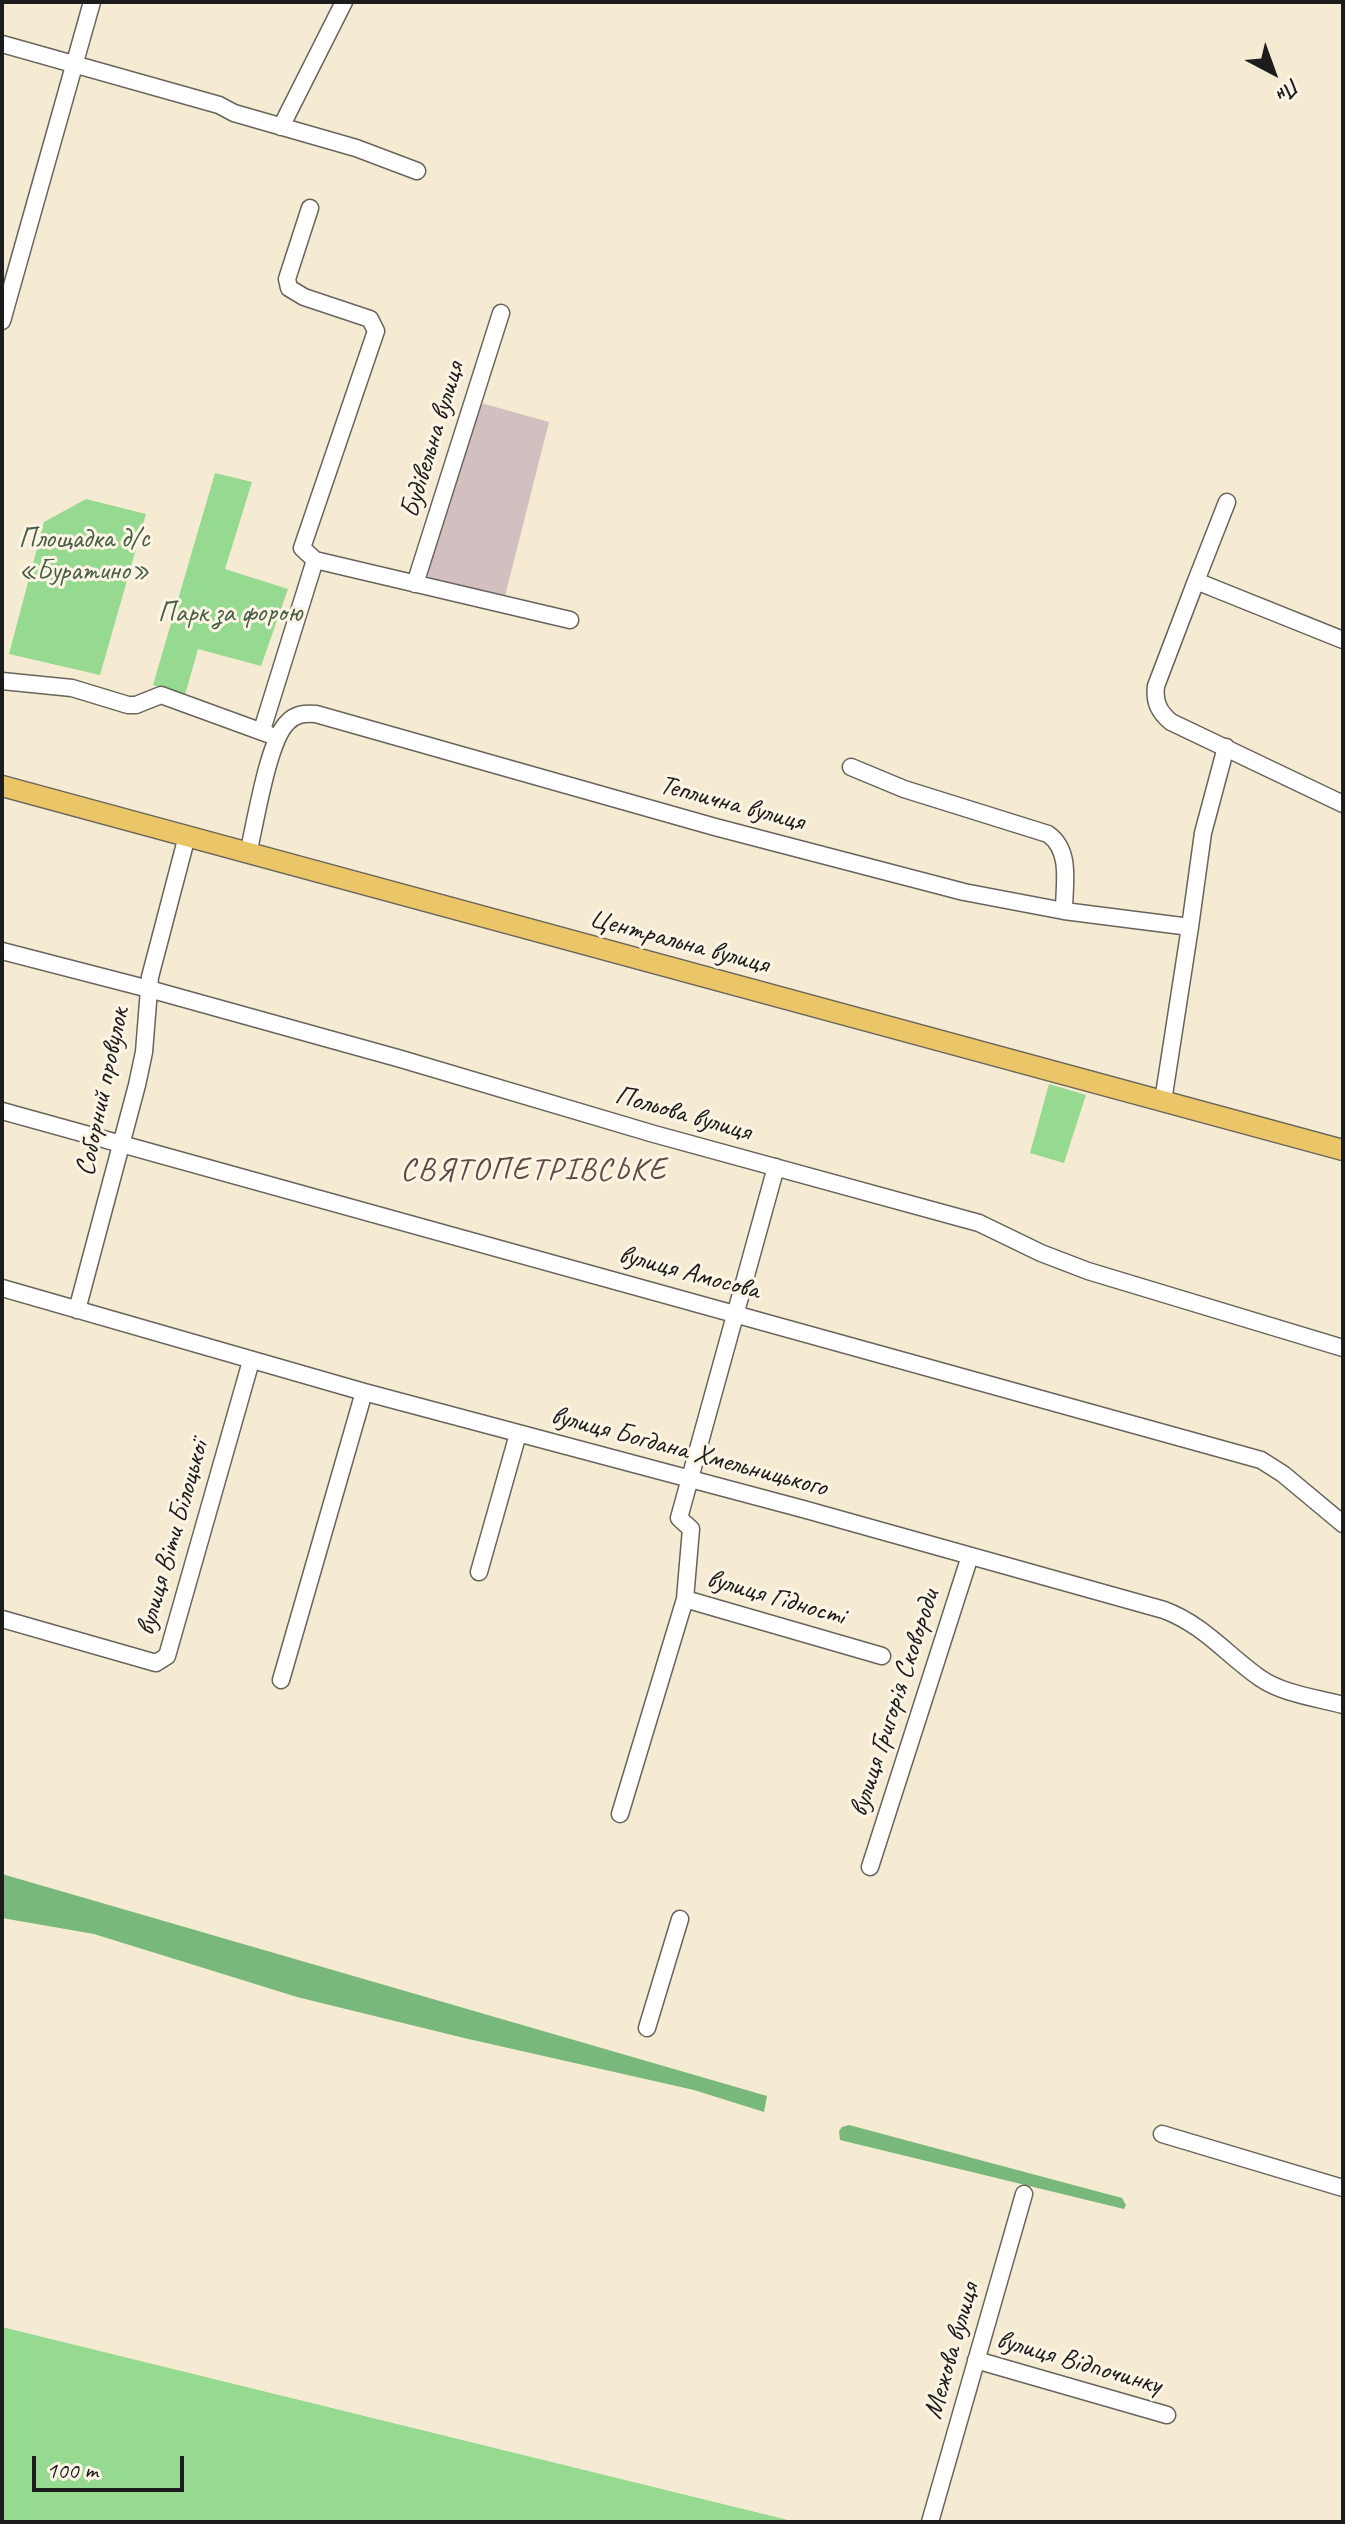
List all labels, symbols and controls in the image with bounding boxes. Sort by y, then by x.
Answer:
north arrow [1233,32,1313,112]
text: Пн [1271,72,1307,108]
street label: Будівельна вулиця [393,358,473,522]
park label: Площадка д/с «Буратино» [18,523,150,589]
park label: Парк за форою [158,597,302,631]
street label: Теплична вулиця [656,769,808,839]
street label: Центральна вулиця [586,902,772,982]
street label: Соборний провулок [69,1005,137,1179]
street label: Польова вулиця [611,1079,755,1149]
district label: СВЯТОПЕТРІВСЬКЕ [400,1152,668,1190]
street label: вулиця Амосова [615,1238,763,1308]
street label: вулиця Богдана Хмельницького [547,1399,831,1505]
street label: вулиця Віти Білоцької [129,1437,217,1639]
street label: вулиця Гідності [703,1562,849,1634]
street label: вулиця Григорія Сковороди [842,1585,948,1821]
street label: Межова вулиця [917,2279,987,2423]
street label: вулиця Відпочинку [993,2323,1165,2403]
scale bar [36,2440,188,2490]
text: 100 m [46,2455,98,2485]

